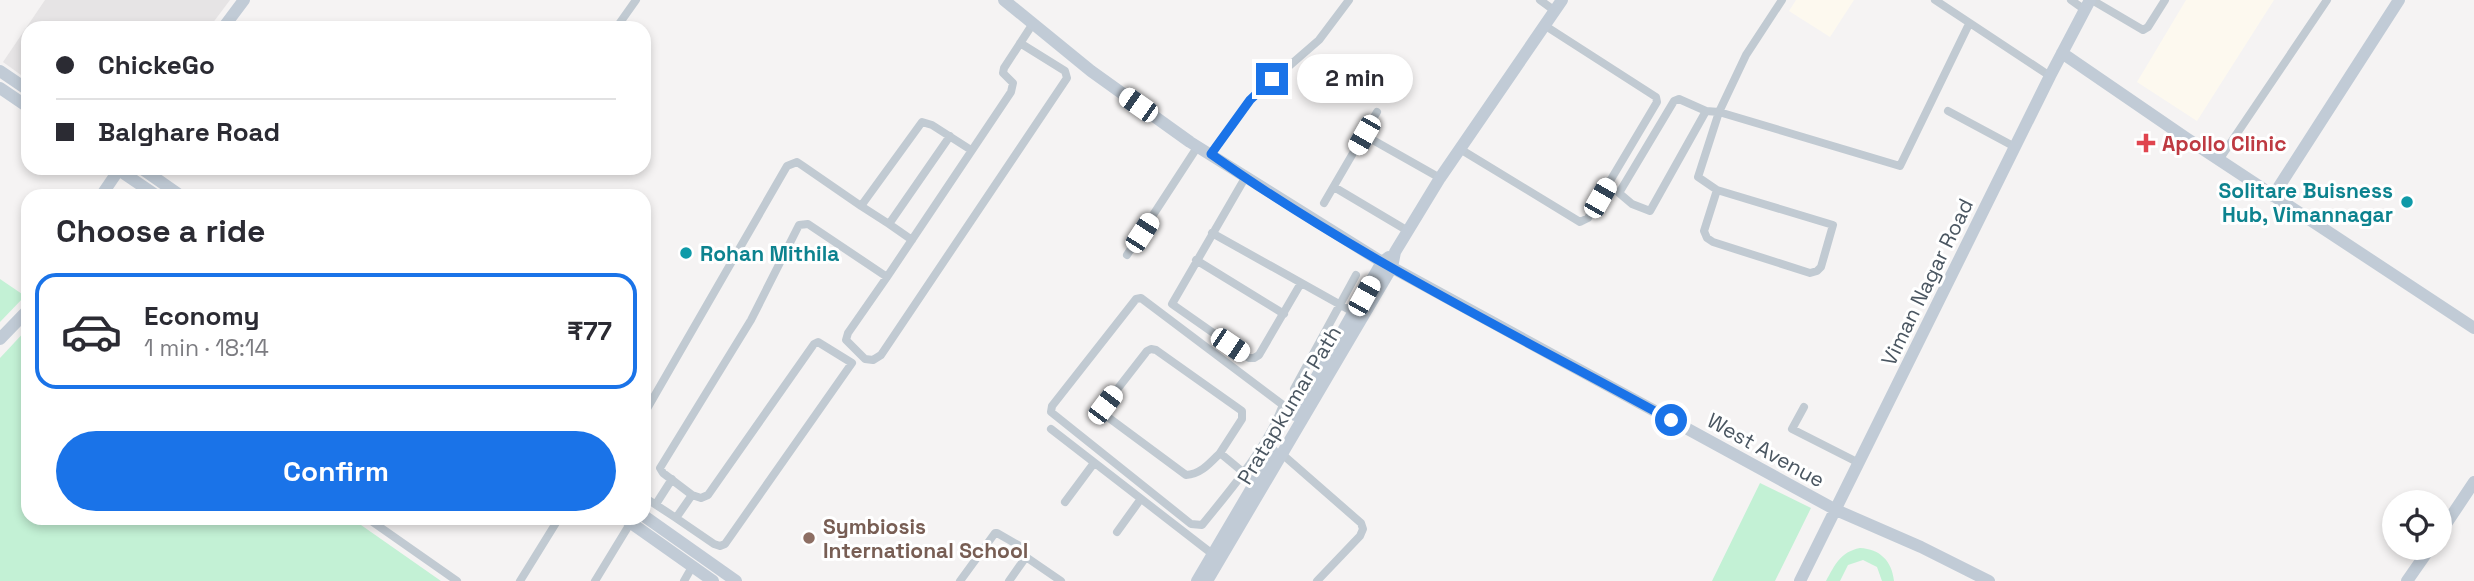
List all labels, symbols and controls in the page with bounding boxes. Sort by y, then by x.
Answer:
text: ChickeGo [98,48,215,82]
callout: 2 min [1296,55,1412,104]
route end [1256,63,1288,95]
text: 2 min [1325,63,1385,93]
car [1115,84,1162,126]
car [1345,112,1384,158]
text: Balghare Road [98,115,280,149]
place label: Apollo Clinic [2162,130,2286,157]
marker: Apollo Clinic [2136,133,2156,153]
car [1581,175,1620,221]
place label: Solitare Buisness Hub, Vimannagar [2219,177,2393,228]
street label: Viman Nagar Road [1875,194,1979,370]
marker: Solitare Buisness Hub, Vimannagar [2399,194,2415,210]
car [1122,210,1163,256]
text: Choose a ride [56,211,266,251]
place label: Rohan Mithila [700,240,839,267]
marker: Rohan Mithila [678,245,694,261]
car [1345,273,1384,319]
text: Economy [144,299,260,333]
icon: car [60,300,123,363]
text: ₹77 [567,314,612,348]
street label: Pratapkumar Path [1231,321,1347,489]
car [1207,325,1254,365]
text: 1 min · 18:14 [144,333,269,363]
car [1084,382,1127,428]
route start [1655,404,1687,436]
street label: West Avenue [1702,407,1830,493]
button: Confirm [56,431,616,511]
map controls [2382,490,2452,560]
button: locate [2382,490,2452,560]
place label: Symbiosis International School [823,513,1028,564]
marker: Symbiosis International School [801,530,817,546]

